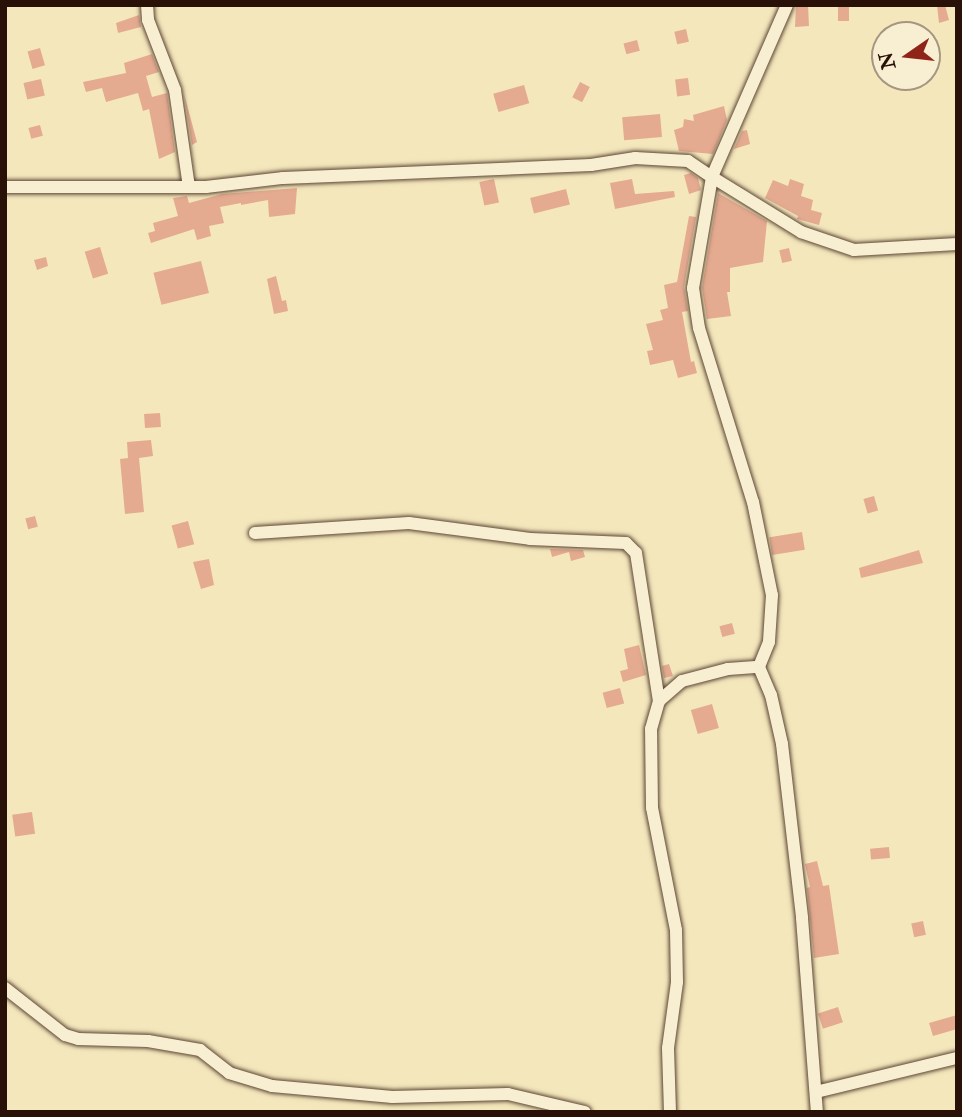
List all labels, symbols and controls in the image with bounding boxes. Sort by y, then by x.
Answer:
north arrow [871,21,941,91]
text: N [874,49,901,72]

